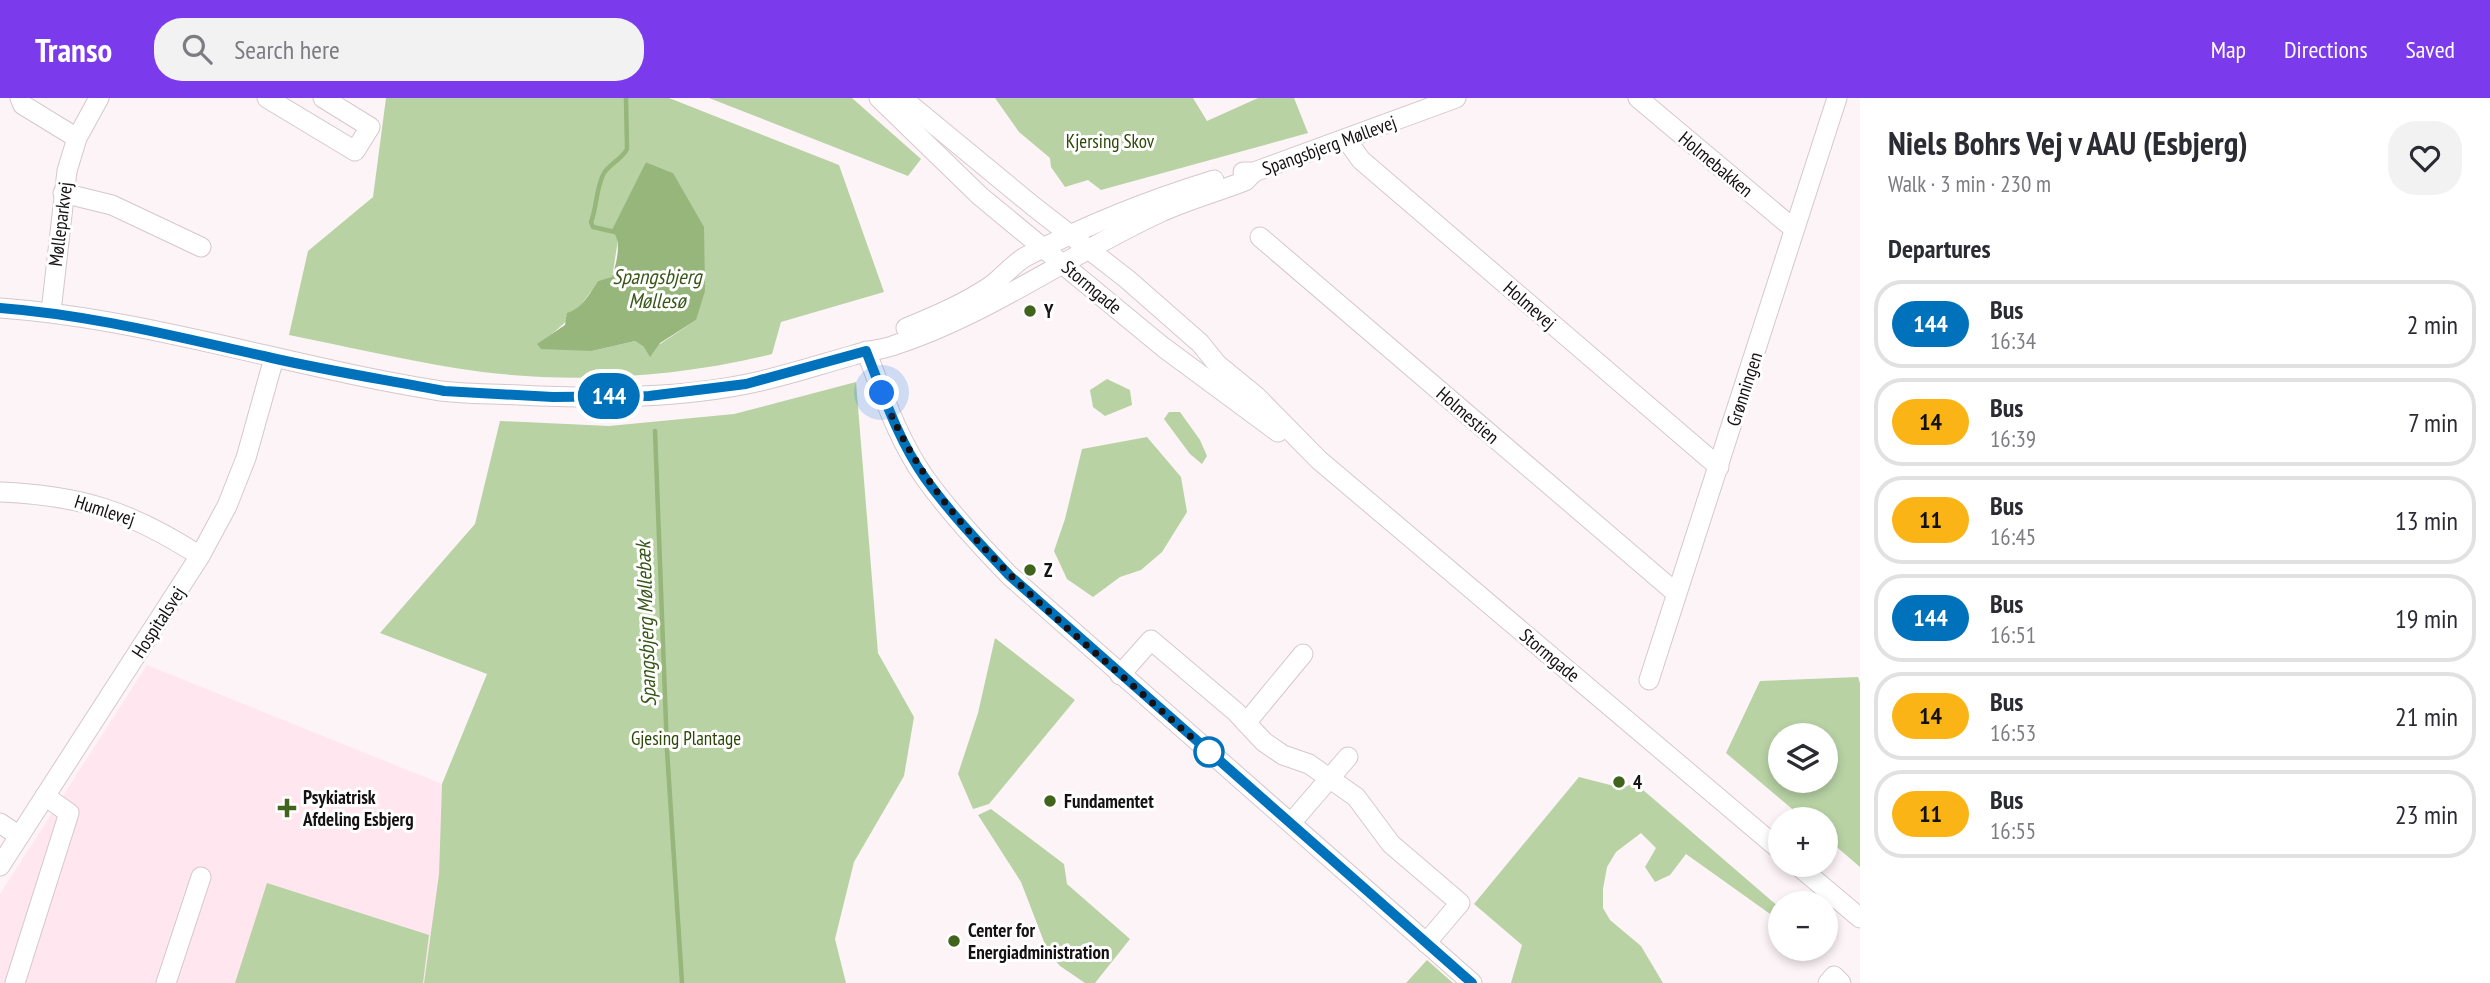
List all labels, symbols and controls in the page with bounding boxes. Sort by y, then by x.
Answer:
search box [154,18,644,81]
text: Transo [35,28,112,71]
icon: search [178,30,216,68]
text: Search here [234,33,340,66]
text: Map [2211,34,2246,65]
text: Directions [2284,34,2368,65]
text: Saved [2406,34,2455,65]
street label: Spangsbjerg Møllevej [1259,110,1399,180]
text: Niels Bohrs Vej v AAU (Esbjerg) [1888,121,2248,164]
button: heart [2388,121,2462,195]
street label: Holmebakken [1674,126,1758,202]
park label: Kjersing Skov [1066,129,1155,153]
text: Walk · 3 min · 230 m [1888,169,2051,198]
street label: Mølleparkvej [43,180,77,268]
text: Departures [1888,232,1991,265]
street label: Stormgade [1057,255,1127,319]
water label: Spangsbjerg Møllesø [612,263,703,314]
street label: Holmevej [1499,276,1561,334]
text: Bus [1990,293,2023,326]
place label: Y [1043,299,1054,323]
marker: Y [1022,303,1038,319]
text: 144 [1913,308,1948,339]
text: 2 min [2407,308,2458,341]
text: 16:34 [1990,326,2036,355]
street label: Grønningen [1721,349,1767,429]
line badge: 144 [569,373,649,419]
your location [864,375,899,410]
text: 144 [592,380,626,411]
street label: Holmestien [1432,381,1504,449]
text: Bus [1990,391,2023,424]
text: 14 [1919,406,1942,437]
text: 7 min [2408,406,2458,439]
text: 16:39 [1990,424,2036,453]
street label: Humlevej [72,489,138,531]
text: Bus [1990,489,2023,522]
text: 11 [1919,504,1942,535]
text: 13 min [2395,504,2458,537]
text: 16:45 [1990,522,2036,551]
water label: Spangsbjerg Møllebæk [629,538,662,707]
place label: Z [1044,558,1053,582]
marker: Z [1022,562,1038,578]
street label: Hospitalsvej [126,582,190,662]
text: Bus [1990,587,2023,620]
text: 144 [1913,602,1948,633]
text: 19 min [2395,602,2458,635]
text: 16:51 [1990,620,2036,649]
street label: Stormgade [1515,623,1585,687]
text: Bus [1990,685,2023,718]
text: 14 [1919,700,1942,731]
text: 21 min [2395,700,2458,733]
text: 16:53 [1990,718,2036,747]
map controls [1768,723,1838,961]
button: layers [1768,723,1838,793]
park label: Gjesing Plantage [631,726,741,750]
unlabelled marker [1194,737,1224,767]
place label: 4 [1633,770,1642,794]
marker: 4 [1611,774,1627,790]
text: Bus [1990,783,2023,816]
place label: Psykiatrisk Afdeling Esbjerg [302,785,414,831]
place label: Fundamentet [1064,789,1154,813]
marker: Fundamentet [1042,793,1058,809]
marker: Psykiatrisk Afdeling Esbjerg [277,798,297,818]
text: 11 [1919,798,1942,829]
text: 23 min [2395,798,2458,831]
button: + [1768,807,1838,877]
text: 16:55 [1990,816,2036,845]
button: − [1768,891,1838,961]
place label: Center for Energiadministration [968,918,1109,964]
marker: Center for Energiadministration [946,933,962,949]

